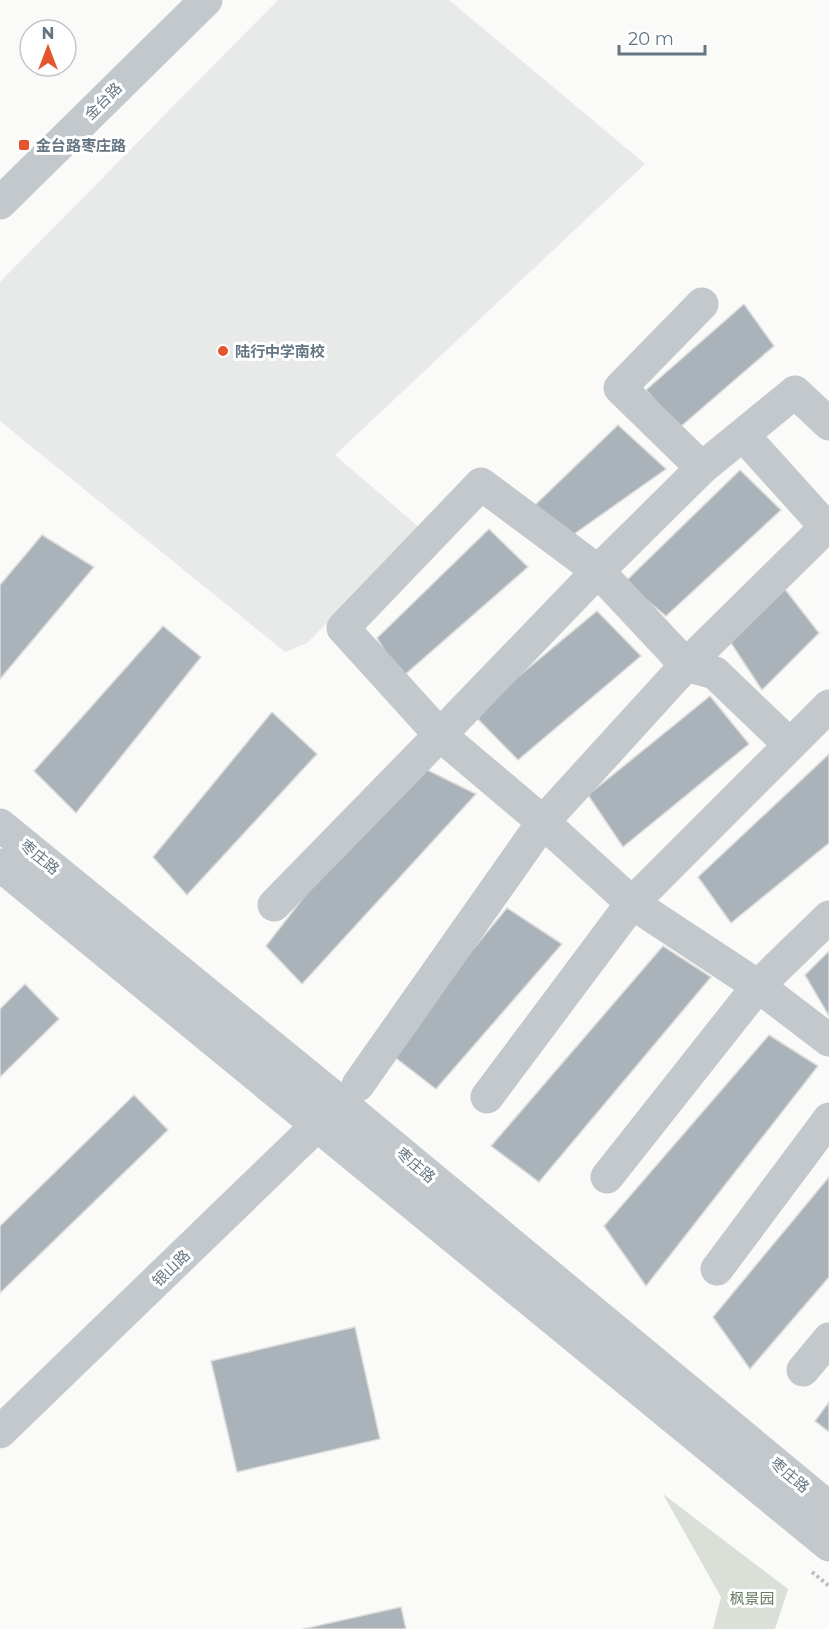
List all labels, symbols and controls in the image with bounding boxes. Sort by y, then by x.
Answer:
north arrow [18,18,78,78]
scale bar [619,18,704,56]
text: N [42,24,54,43]
text: 20 m [628,28,674,50]
street label: 金台路 [80,78,126,124]
place label: 金台路枣庄路 [36,136,126,155]
marker: 金台路枣庄路 [17,138,31,152]
place label: 陆行中学南校 [235,342,325,361]
marker: 陆行中学南校 [216,344,230,358]
street label: 枣庄路 [17,835,63,879]
street label: 枣庄路 [393,1143,439,1187]
street label: 银山路 [148,1246,194,1290]
street label: 枣庄路 [767,1453,813,1497]
park label: 枫景园 [729,1589,775,1608]

